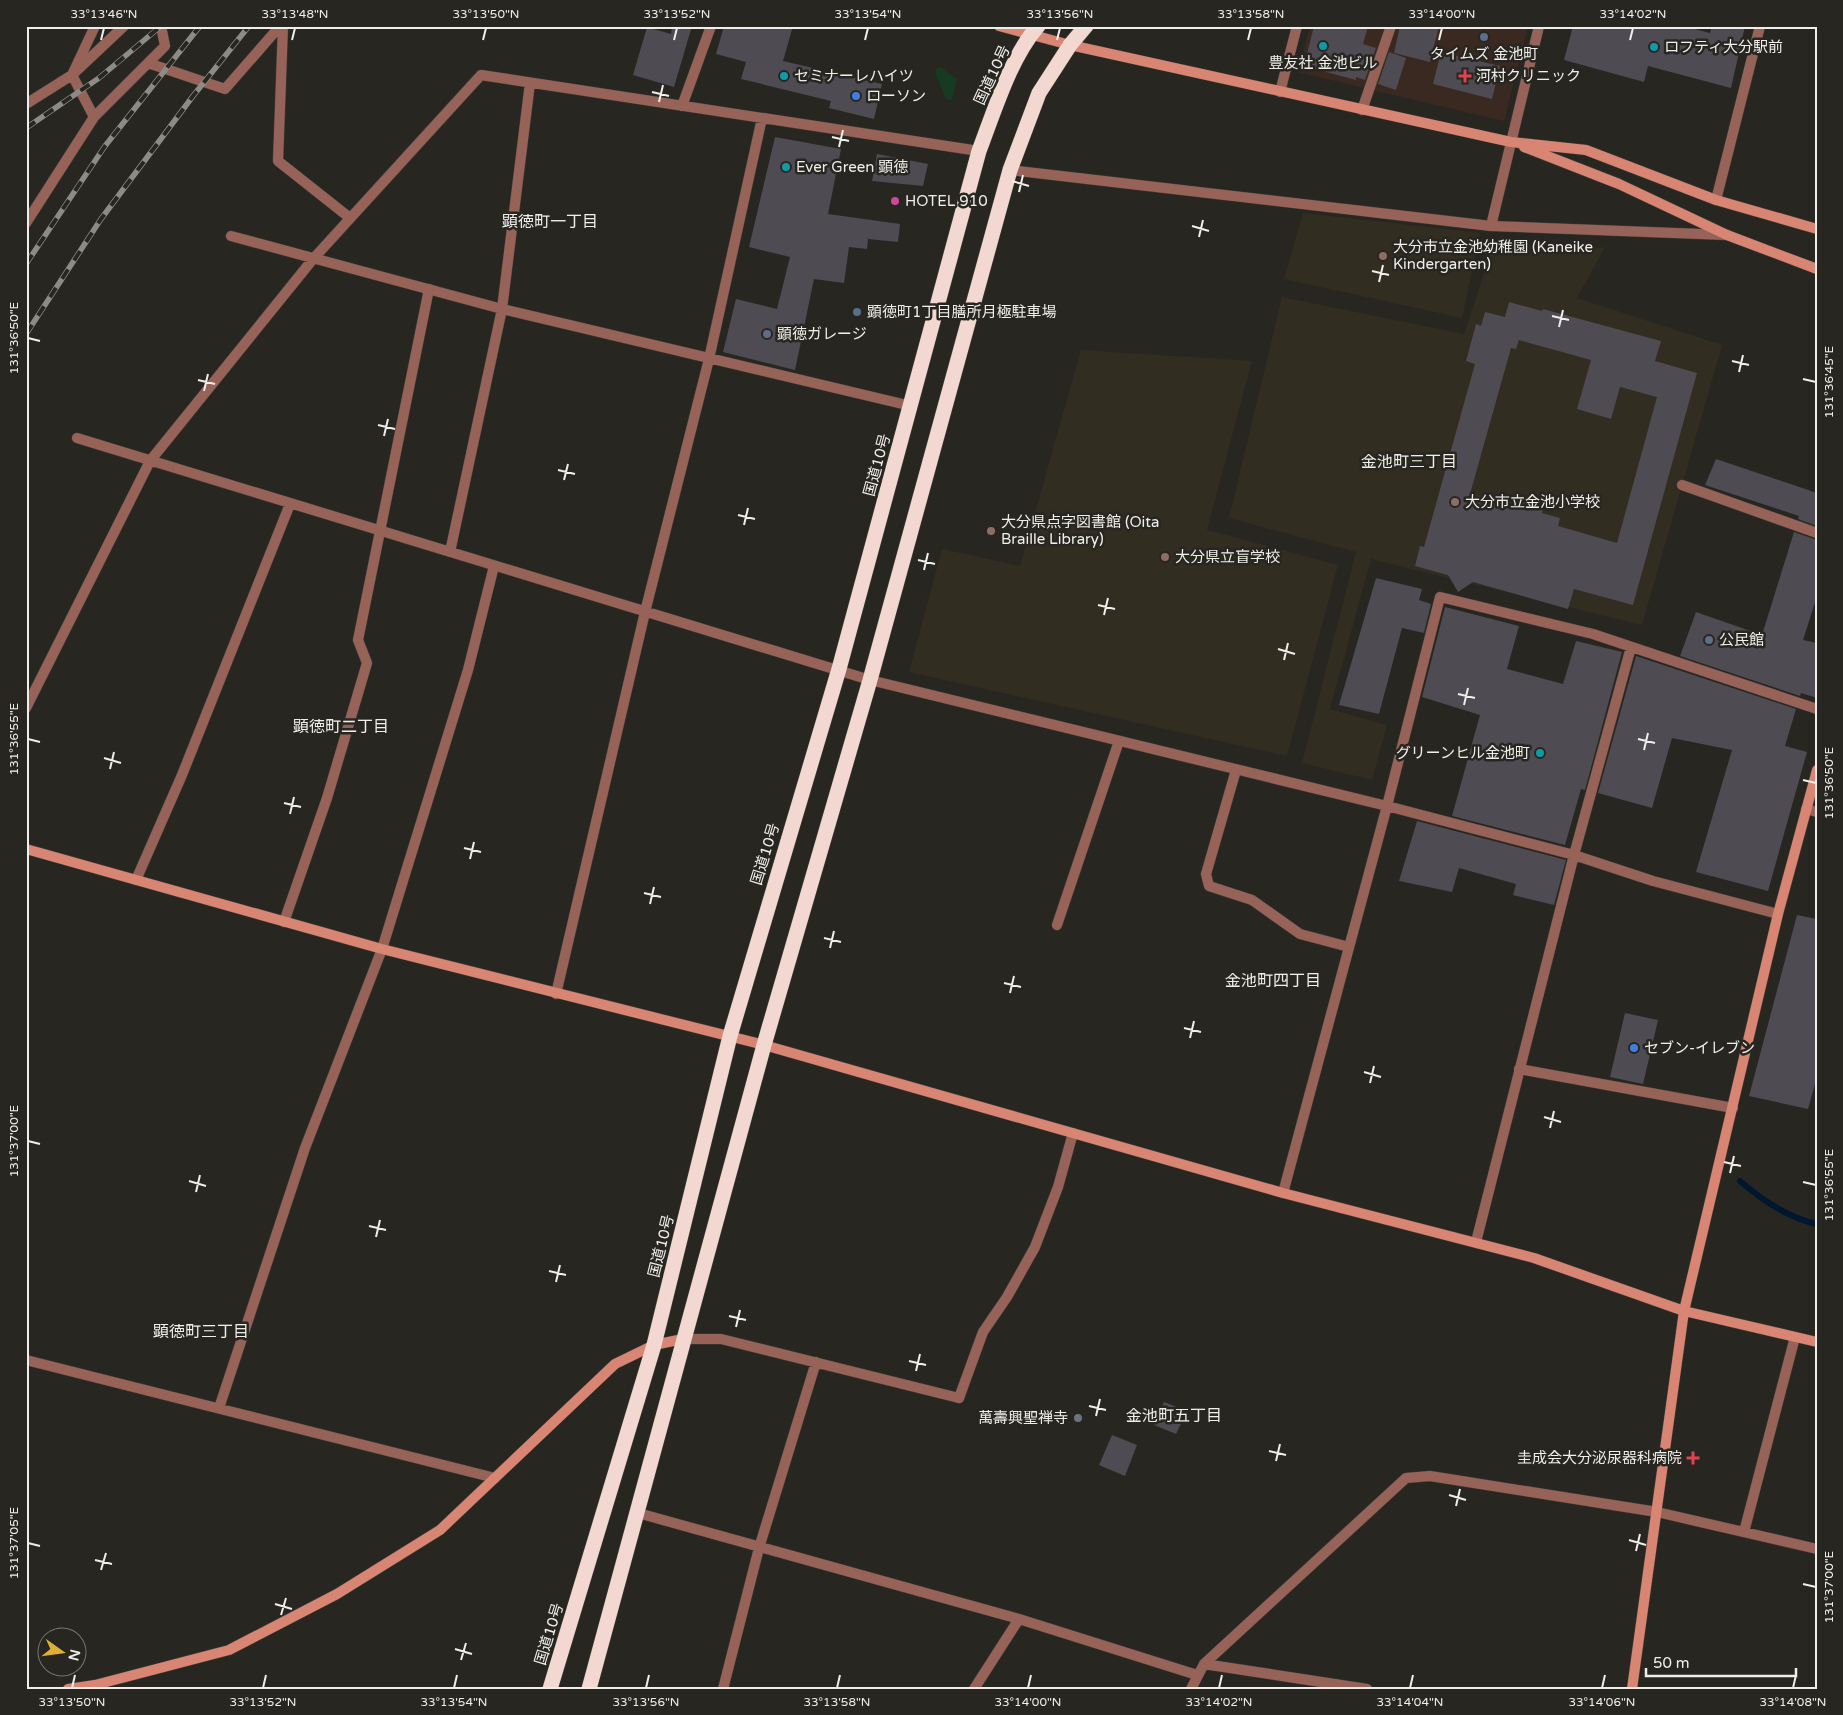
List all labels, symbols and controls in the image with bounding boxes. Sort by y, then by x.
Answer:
text: 33°13'46"N [71,7,138,21]
text: 33°13'48"N [262,7,329,21]
text: 33°13'50"N [453,7,520,21]
text: 33°13'52"N [644,7,711,21]
text: 33°13'54"N [835,7,902,21]
text: 33°13'56"N [1027,7,1094,21]
text: 33°13'58"N [1218,7,1285,21]
text: 33°14'00"N [1409,7,1476,21]
text: 33°14'02"N [1600,7,1667,21]
marker: タイムズ 金池町 [1478,31,1490,43]
place label: ロフティ大分駅前 [1664,38,1783,56]
marker: 豊友社 金池ビル [1317,40,1329,52]
marker: ロフティ大分駅前 [1648,41,1660,53]
street label: 国道10号 [970,42,1014,108]
place label: タイムズ 金池町 [1430,45,1538,63]
place label: 豊友社 金池ビル [1269,54,1377,72]
place label: セミナーレハイツ [794,67,914,85]
place label: 河村クリニック [1476,67,1581,85]
marker: 河村クリニック [1458,69,1472,83]
marker: セミナーレハイツ [778,70,790,82]
place label: ローソン [866,87,926,105]
marker: ローソン [850,90,862,102]
place label: Ever Green 顕徳 [796,158,908,176]
marker: Ever Green 顕徳 [780,161,792,173]
place label: HOTEL 910 [905,192,988,210]
marker: HOTEL 910 [889,195,901,207]
district label: 顕徳町一丁目 [502,212,598,232]
place label: 大分市立金池幼稚園 (Kaneike Kindergarten) [1393,238,1593,273]
marker: 大分市立金池幼稚園 (Kaneike Kindergarten) [1377,250,1389,262]
text: 131°36'50"E [7,301,21,374]
place label: 顕徳町1丁目膳所月極駐車場 [867,303,1056,321]
marker: 顕徳町1丁目膳所月極駐車場 [851,306,863,318]
place label: 顕徳ガレージ [777,325,867,343]
marker: 顕徳ガレージ [761,328,773,340]
text: 131°36'45"E [1822,345,1836,418]
street label: 国道10号 [860,432,894,498]
district label: 金池町三丁目 [1361,452,1457,472]
place label: 大分市立金池小学校 [1465,493,1600,511]
marker: 大分市立金池小学校 [1449,496,1461,508]
place label: 大分県点字図書館 (Oita Braille Library) [1001,513,1160,548]
marker: 大分県点字図書館 (Oita Braille Library) [985,525,997,537]
place label: 大分県立盲学校 [1175,548,1280,566]
marker: 大分県立盲学校 [1159,551,1171,563]
place label: 公民館 [1719,631,1764,649]
marker: 公民館 [1703,634,1715,646]
text: 131°36'55"E [7,702,21,775]
district label: 顕徳町二丁目 [293,717,389,737]
place label: グリーンヒル金池町 [1396,744,1530,762]
text: 131°36'50"E [1822,746,1836,819]
marker: グリーンヒル金池町 [1534,747,1546,759]
street label: 国道10号 [747,821,783,887]
district label: 金池町四丁目 [1225,971,1321,991]
place label: セブン-イレブン [1644,1039,1755,1057]
marker: セブン-イレブン [1628,1042,1640,1054]
text: 131°37'00"E [7,1104,21,1177]
text: 131°36'55"E [1822,1148,1836,1221]
street label: 国道10号 [645,1213,677,1279]
district label: 顕徳町三丁目 [153,1322,249,1342]
district label: 金池町五丁目 [1126,1406,1222,1426]
place label: 萬壽興聖禅寺 [978,1409,1068,1427]
marker: 萬壽興聖禅寺 [1072,1412,1084,1424]
place label: 圭成会大分泌尿器科病院 [1517,1449,1682,1467]
marker: 圭成会大分泌尿器科病院 [1686,1451,1700,1465]
text: 131°37'05"E [7,1506,21,1579]
text: 131°37'00"E [1822,1550,1836,1623]
street label: 国道10号 [531,1601,567,1667]
north arrow [38,1628,88,1678]
scale bar [1646,1645,1796,1677]
text: N [65,1648,84,1663]
text: 50 m [1653,1654,1690,1672]
text: 33°13'50"N [39,1695,106,1709]
text: 33°13'52"N [230,1695,297,1709]
text: 33°13'54"N [421,1695,488,1709]
text: 33°13'56"N [613,1695,680,1709]
text: 33°13'58"N [804,1695,871,1709]
text: 33°14'00"N [995,1695,1062,1709]
text: 33°14'02"N [1186,1695,1253,1709]
text: 33°14'04"N [1377,1695,1444,1709]
text: 33°14'06"N [1569,1695,1636,1709]
text: 33°14'08"N [1760,1695,1827,1709]

